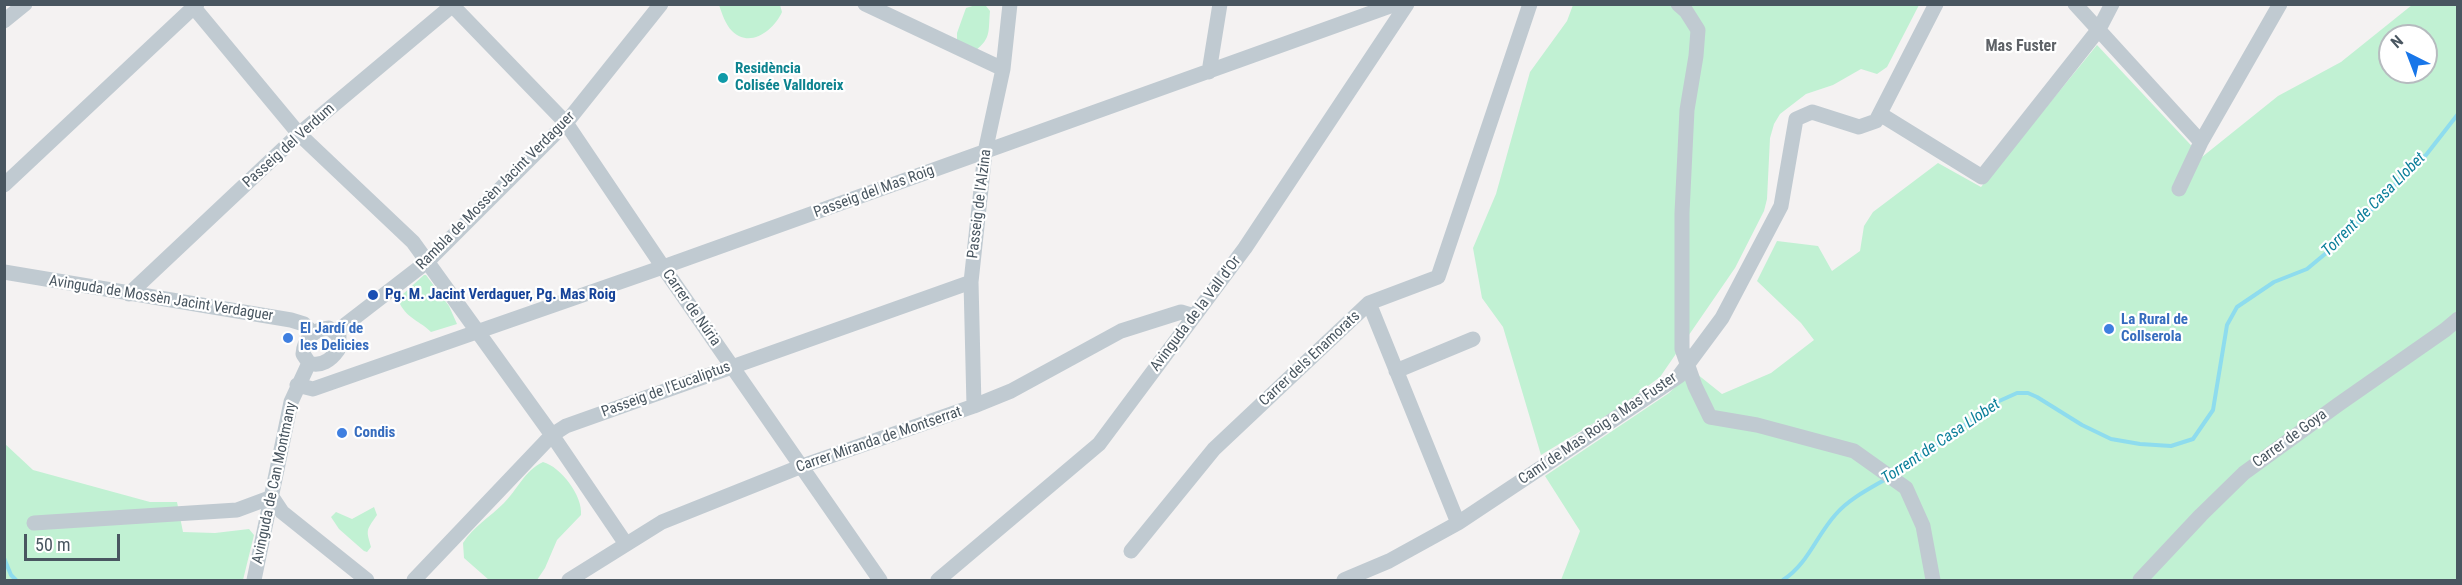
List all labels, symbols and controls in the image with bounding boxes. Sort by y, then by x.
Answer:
north arrow [2378,24,2438,84]
text: N [2387,31,2407,52]
district label: Mas Fuster [1985,37,2057,57]
place label: Residència Colisée Valldoreix [735,60,844,95]
marker: Residència Colisée Valldoreix [716,71,730,85]
street label: Passeig del Verdum [239,100,339,192]
street label: Rambla de Mossèn Jacint Verdaguer [413,108,579,274]
street label: Passeig de l'Alzina [964,148,996,260]
water label: Torrent de Casa Llobet [2318,149,2430,261]
street label: Passeig del Mas Roig [811,162,937,222]
street label: Avinguda de la Vall d'Or [1147,253,1245,375]
street label: Carrer de Núria [658,266,724,350]
street label: Avinguda de Mossèn Jacint Verdaguer [48,272,274,326]
place label: Pg. M. Jacint Verdaguer, Pg. Mas Roig [385,286,616,304]
marker: Pg. M. Jacint Verdaguer, Pg. Mas Roig [366,288,380,302]
street label: Carrer dels Enamorats [1256,308,1364,410]
place label: La Rural de Collserola [2121,311,2188,346]
place label: El Jardí de les Delicies [300,320,369,355]
marker: La Rural de Collserola [2102,322,2116,336]
marker: El Jardí de les Delicies [281,331,295,345]
street label: Passeig de l'Eucaliptus [599,358,733,422]
street label: Camí de Mas Roig a Mas Fuster [1515,369,1681,489]
water label: Torrent de Casa Llobet [1878,395,2004,489]
street label: Avinguda de Can Montmany [249,400,301,566]
street label: Carrer Miranda de Montserrat [794,403,964,477]
street label: Carrer de Goya [2249,406,2331,472]
place label: Condis [354,424,395,442]
marker: Condis [335,426,349,440]
scale bar [27,522,123,560]
text: 50 m [35,534,70,555]

